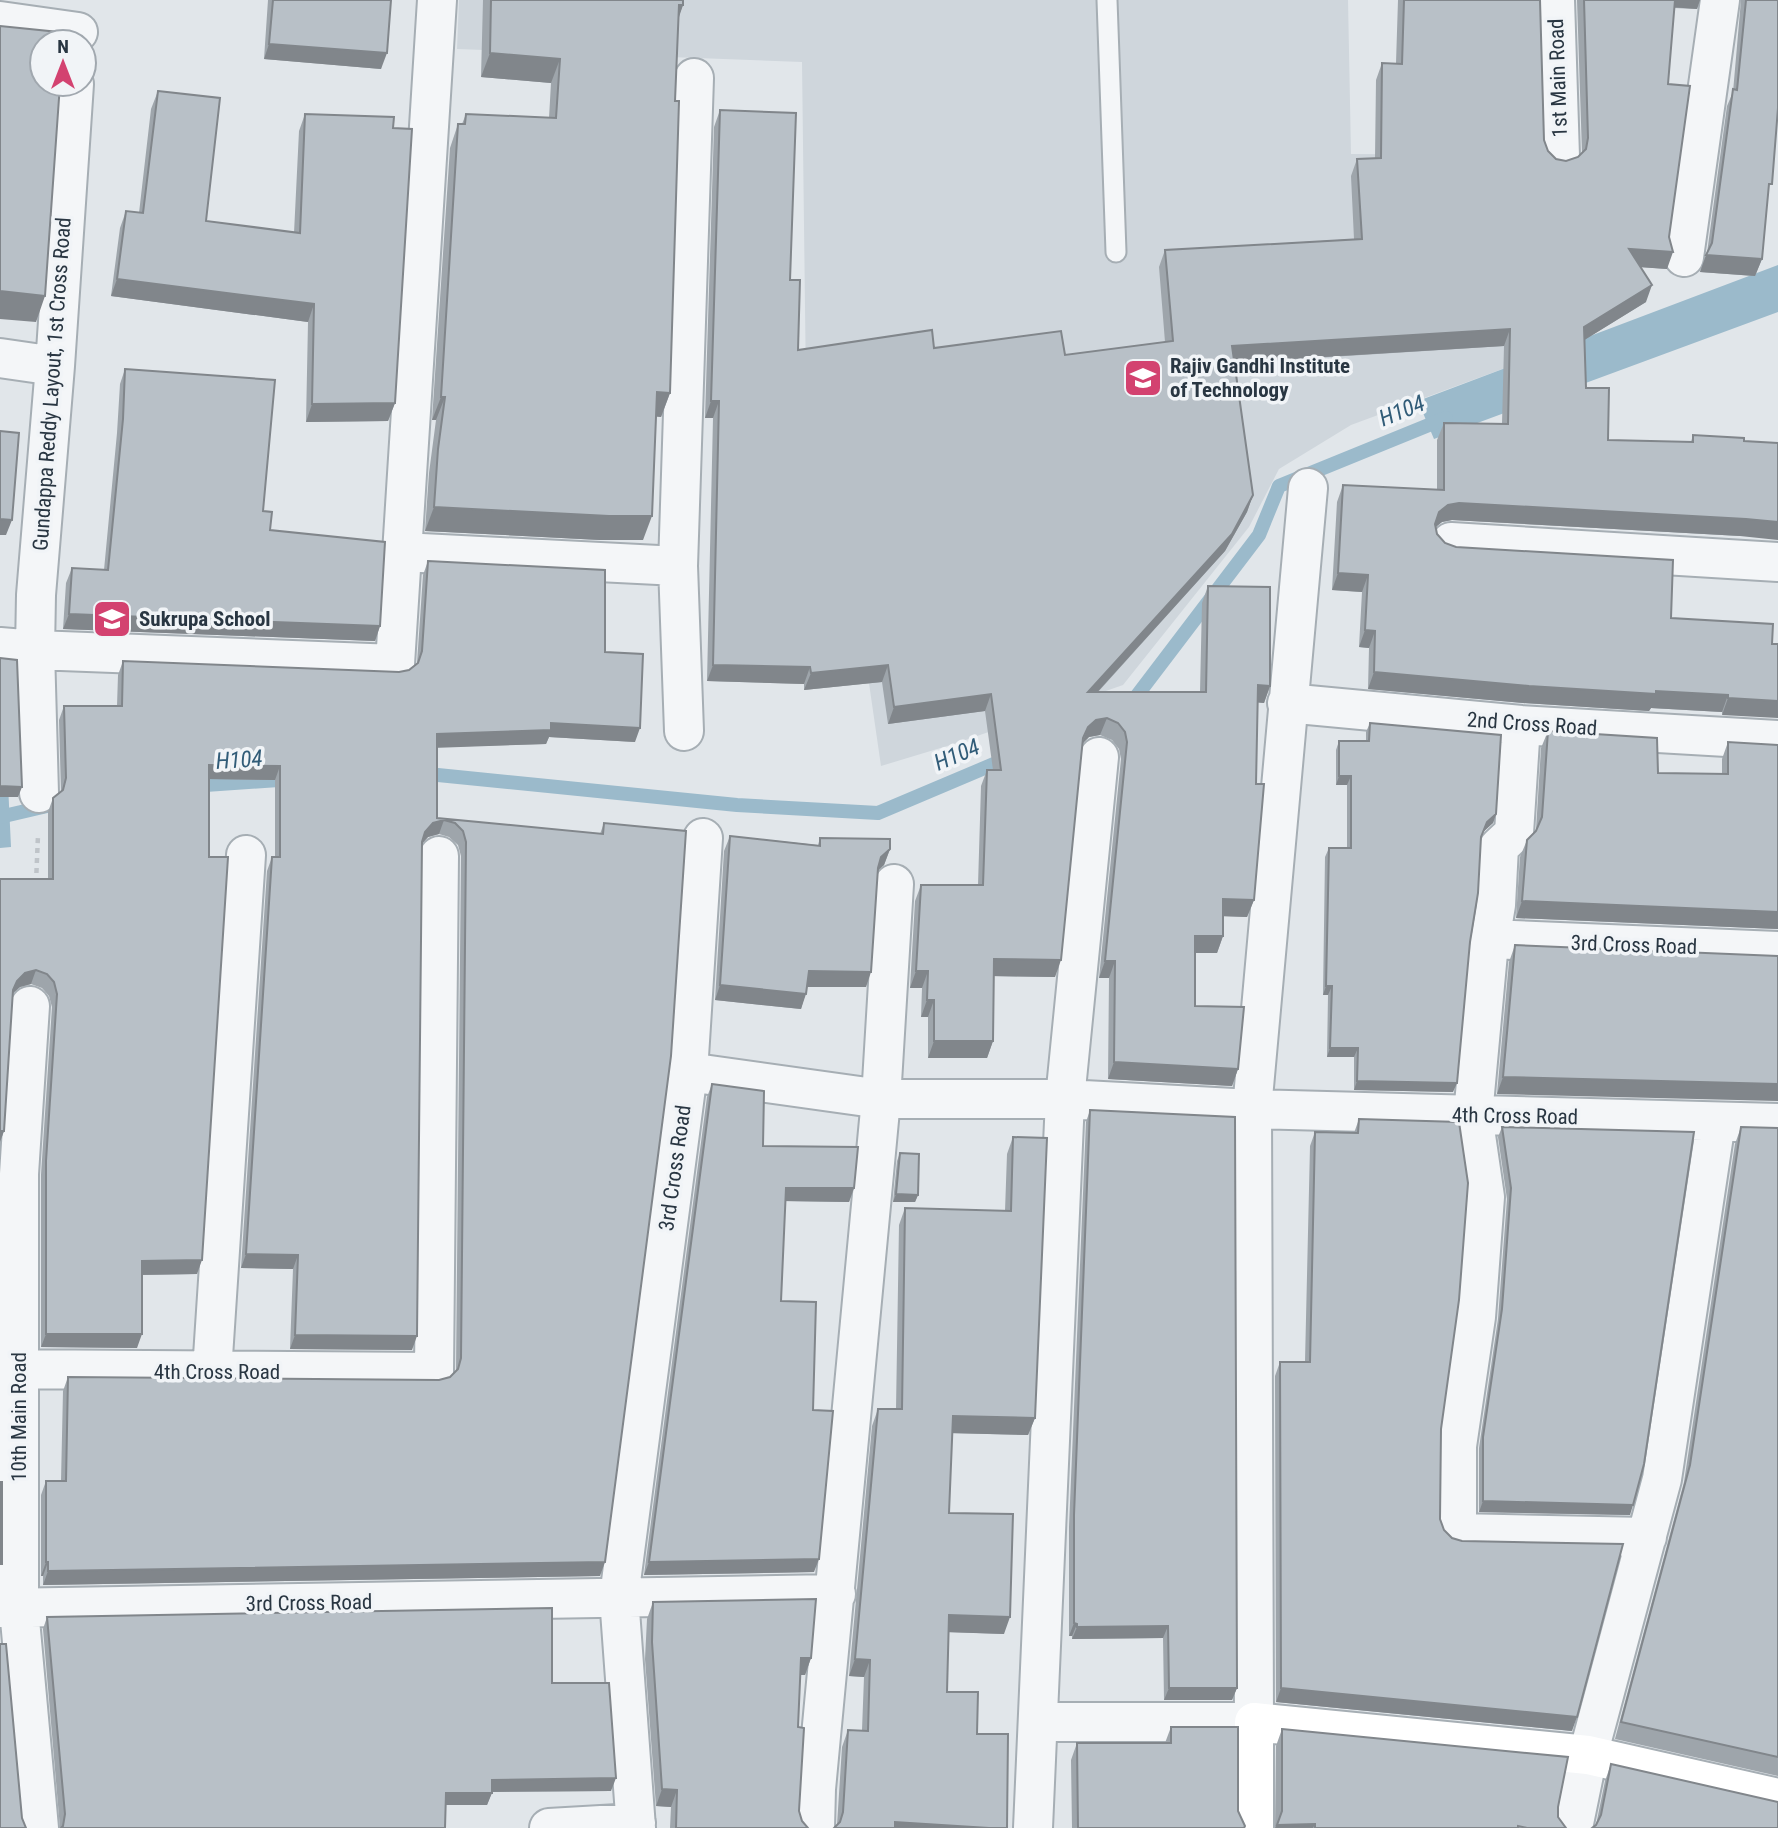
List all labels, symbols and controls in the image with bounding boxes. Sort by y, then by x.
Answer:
street label: 1st Main Road [1544,18,1572,138]
north arrow [28,28,98,98]
text: N [57,35,69,58]
street label: Gundappa Reddy Layout, 1st Cross Road [28,216,76,552]
place label: Rajiv Gandhi Institute of Technology [1170,354,1350,402]
school or university icon: Rajiv Gandhi Institute of Technology [1122,357,1164,399]
water label: H104 [1375,390,1429,432]
school or university icon: Sukrupa School [91,598,133,640]
place label: Sukrupa School [139,607,271,631]
street label: 2nd Cross Road [1466,707,1598,741]
water label: H104 [930,733,984,777]
water label: H104 [215,745,263,775]
street label: 3rd Cross Road [1570,931,1698,959]
street label: 4th Cross Road [1452,1103,1578,1129]
street label: 3rd Cross Road [654,1104,696,1232]
street label: 10th Main Road [7,1352,31,1482]
street label: 4th Cross Road [154,1360,280,1384]
street label: 3rd Cross Road [246,1590,372,1616]

